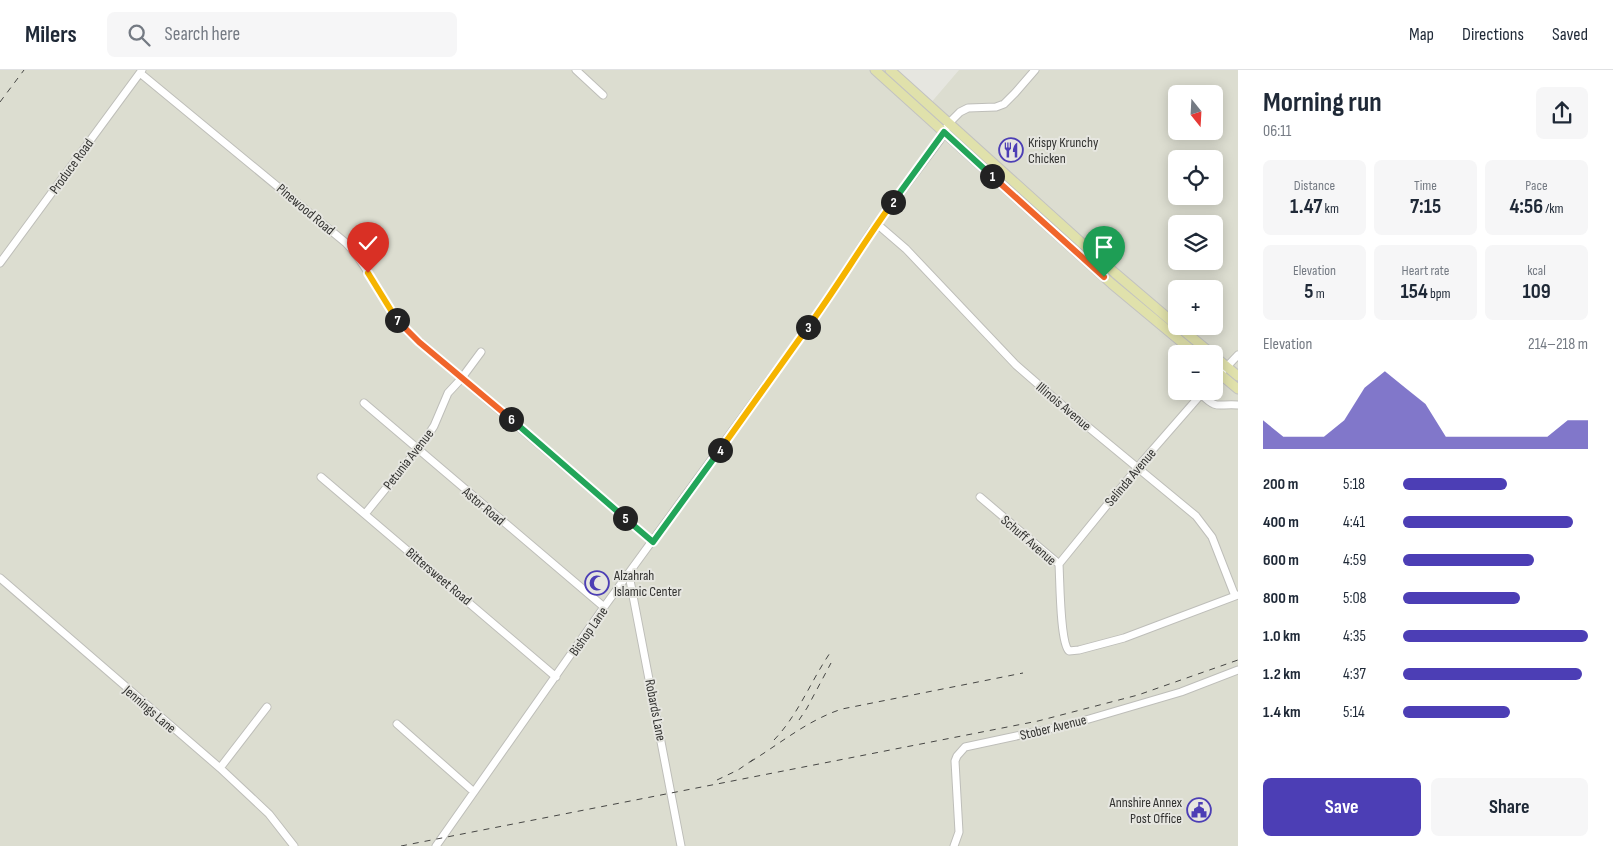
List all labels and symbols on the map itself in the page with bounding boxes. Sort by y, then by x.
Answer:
north arrow [1168,85,1222,140]
place label: Krispy Krunchy Chicken [1028,134,1099,167]
street label: Produce Road [46,135,97,197]
restaurant icon: Krispy Krunchy Chicken [998,137,1024,163]
pin: 1 [980,164,1004,188]
street label: Pinewood Road [273,180,338,239]
pin: 2 [880,190,906,214]
pin [347,222,389,273]
pin [1083,226,1125,277]
pin: 7 [384,308,410,332]
pin: 3 [796,314,820,340]
street label: Illinois Avenue [1033,378,1095,434]
pin: 6 [498,406,524,432]
street label: Petunia Avenue [380,426,437,493]
pin: 4 [708,438,732,462]
street label: Selinda Avenue [1101,445,1160,510]
street label: Astor Road [458,483,509,529]
pin: 5 [612,506,638,530]
street label: Schuff Avenue [997,512,1060,569]
street label: Bittersweet Road [402,544,475,609]
place label: Alzahrah Islamic Center [613,567,681,600]
mosque icon: Alzahrah Islamic Center [584,570,610,596]
street label: Bishop Lane [565,604,611,659]
street label: Robards Lane [641,678,670,742]
street label: Jennings Lane [119,681,179,737]
street label: Stober Avenue [1018,711,1088,744]
place label: Annshire Annex Post Office [1108,794,1183,827]
public building icon: Annshire Annex Post Office [1186,797,1212,823]

